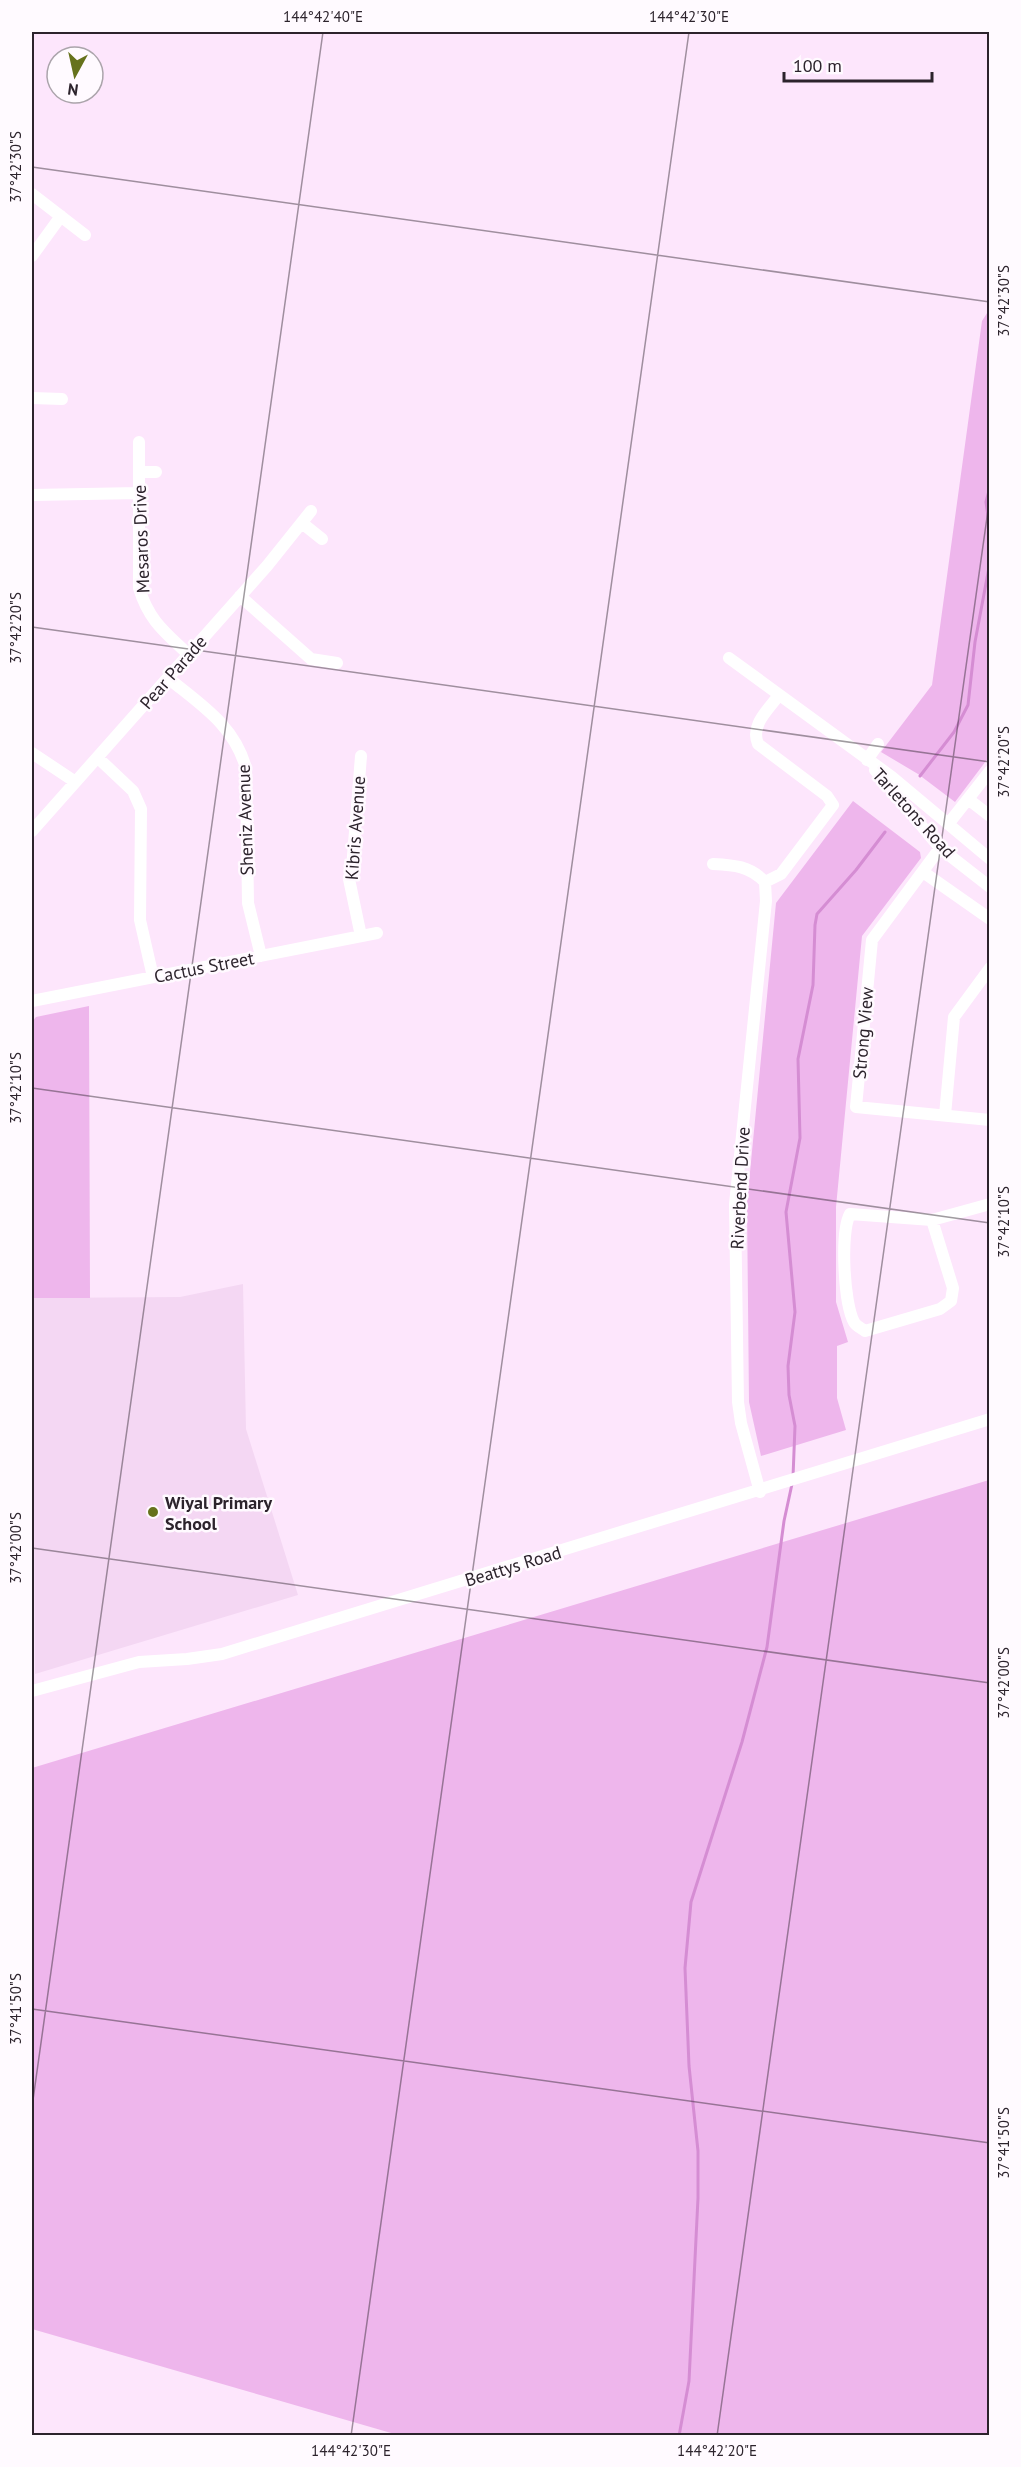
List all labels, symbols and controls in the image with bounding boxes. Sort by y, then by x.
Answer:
text: 144°42'40"E [283,7,363,26]
text: 144°42'30"E [649,7,729,26]
north arrow [45,45,105,105]
scale bar [784,45,932,83]
text: 100 m [793,54,842,77]
text: N [66,79,80,100]
text: 37°42'30"S [6,131,25,203]
text: 37°42'30"S [994,265,1013,337]
street label: Mesaros Drive [128,484,154,594]
text: 37°42'20"S [6,592,25,664]
street label: Pear Parade [135,630,211,714]
text: 37°42'20"S [994,726,1013,798]
street label: Tarletons Road [868,763,960,863]
street label: Sheniz Avenue [232,764,258,876]
street label: Kibris Avenue [340,775,370,881]
street label: Cactus Street [152,946,256,988]
street label: Strong View [848,985,879,1080]
text: 37°42'10"S [6,1052,25,1124]
street label: Riverbend Drive [725,1126,755,1250]
text: 37°42'10"S [994,1186,1013,1258]
place label: Wiyal Primary School [165,1491,272,1535]
marker: Wiyal Primary School [146,1505,160,1519]
text: 37°42'00"S [6,1512,25,1584]
street label: Beattys Road [462,1540,564,1592]
text: 37°42'00"S [994,1647,1013,1719]
text: 37°41'50"S [6,1973,25,2045]
text: 37°41'50"S [994,2107,1013,2179]
text: 144°42'30"E [311,2441,391,2460]
text: 144°42'20"E [677,2441,757,2460]

